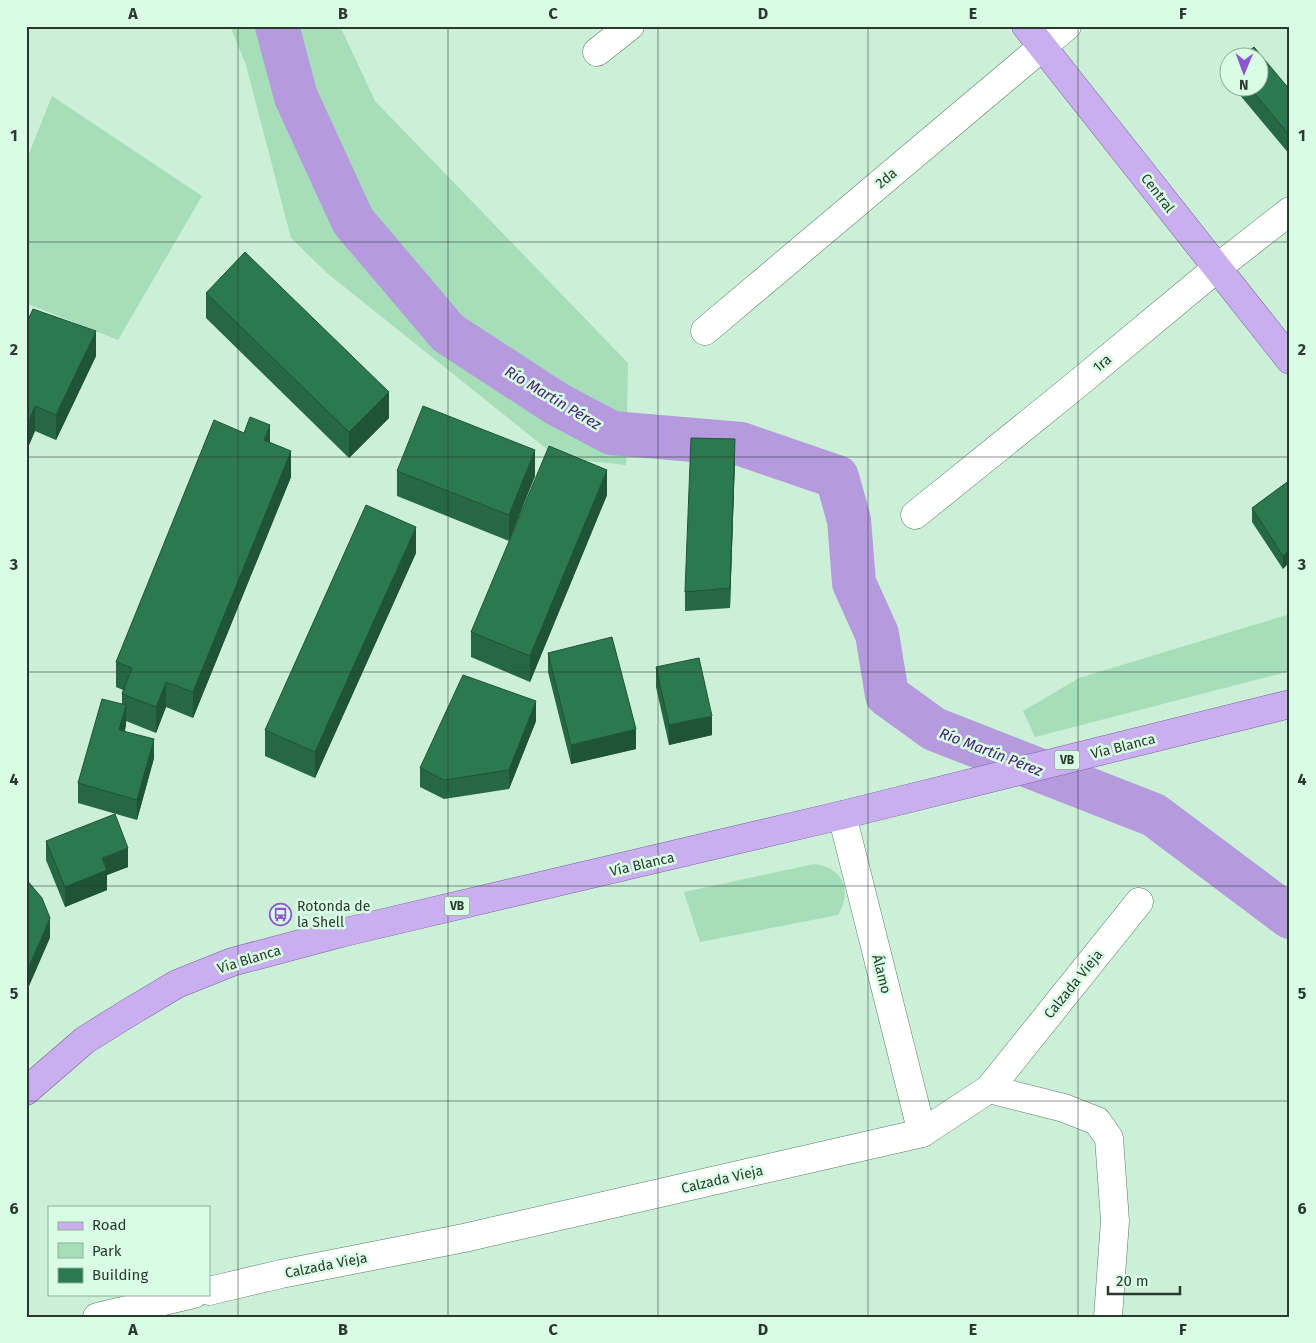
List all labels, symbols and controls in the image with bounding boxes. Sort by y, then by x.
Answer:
text: A [127,4,138,23]
text: B [338,4,348,23]
text: C [548,4,558,23]
text: D [758,4,768,23]
text: E [969,4,977,23]
text: F [1179,4,1187,23]
north arrow [1218,48,1268,98]
text: N [1239,76,1249,93]
text: 1 [10,126,18,145]
text: 1 [1298,126,1306,145]
street label: 2da [872,165,900,192]
street label: Central [1137,170,1178,216]
text: 2 [10,340,18,359]
text: 2 [1298,340,1306,359]
street label: 1ra [1090,351,1115,376]
water label: Río Martín Pérez [502,362,605,434]
text: 3 [9,555,18,574]
text: 3 [1297,555,1306,574]
water label: Río Martín Pérez [937,724,1046,780]
street label: Vía Blanca [1089,730,1157,763]
road number: VB [1054,750,1080,770]
text: 4 [9,770,19,789]
text: 4 [1297,770,1307,789]
street label: Vía Blanca [608,849,676,880]
road number: VB [444,896,470,916]
place label: Rotonda de la Shell [297,898,370,931]
bus stop icon: Rotonda de la Shell [269,902,293,926]
street label: Vía Blanca [215,942,283,977]
street label: Calzada Vieja [1040,947,1106,1022]
street label: Álamo [868,952,896,996]
text: 5 [10,984,19,1003]
text: 5 [1298,984,1307,1003]
street label: Calzada Vieja [679,1162,765,1197]
text: 6 [9,1199,19,1218]
text: 6 [1297,1199,1307,1218]
legend [48,1206,210,1296]
text: Road [92,1216,127,1234]
text: Park [92,1242,122,1260]
street label: Calzada Vieja [283,1249,369,1282]
scale bar [1108,1263,1181,1295]
text: Building [92,1266,148,1284]
text: 20 m [1116,1272,1149,1290]
text: A [127,1320,138,1339]
text: B [338,1320,348,1339]
text: C [548,1320,558,1339]
text: D [758,1320,768,1339]
text: E [969,1320,977,1339]
text: F [1179,1320,1187,1339]

